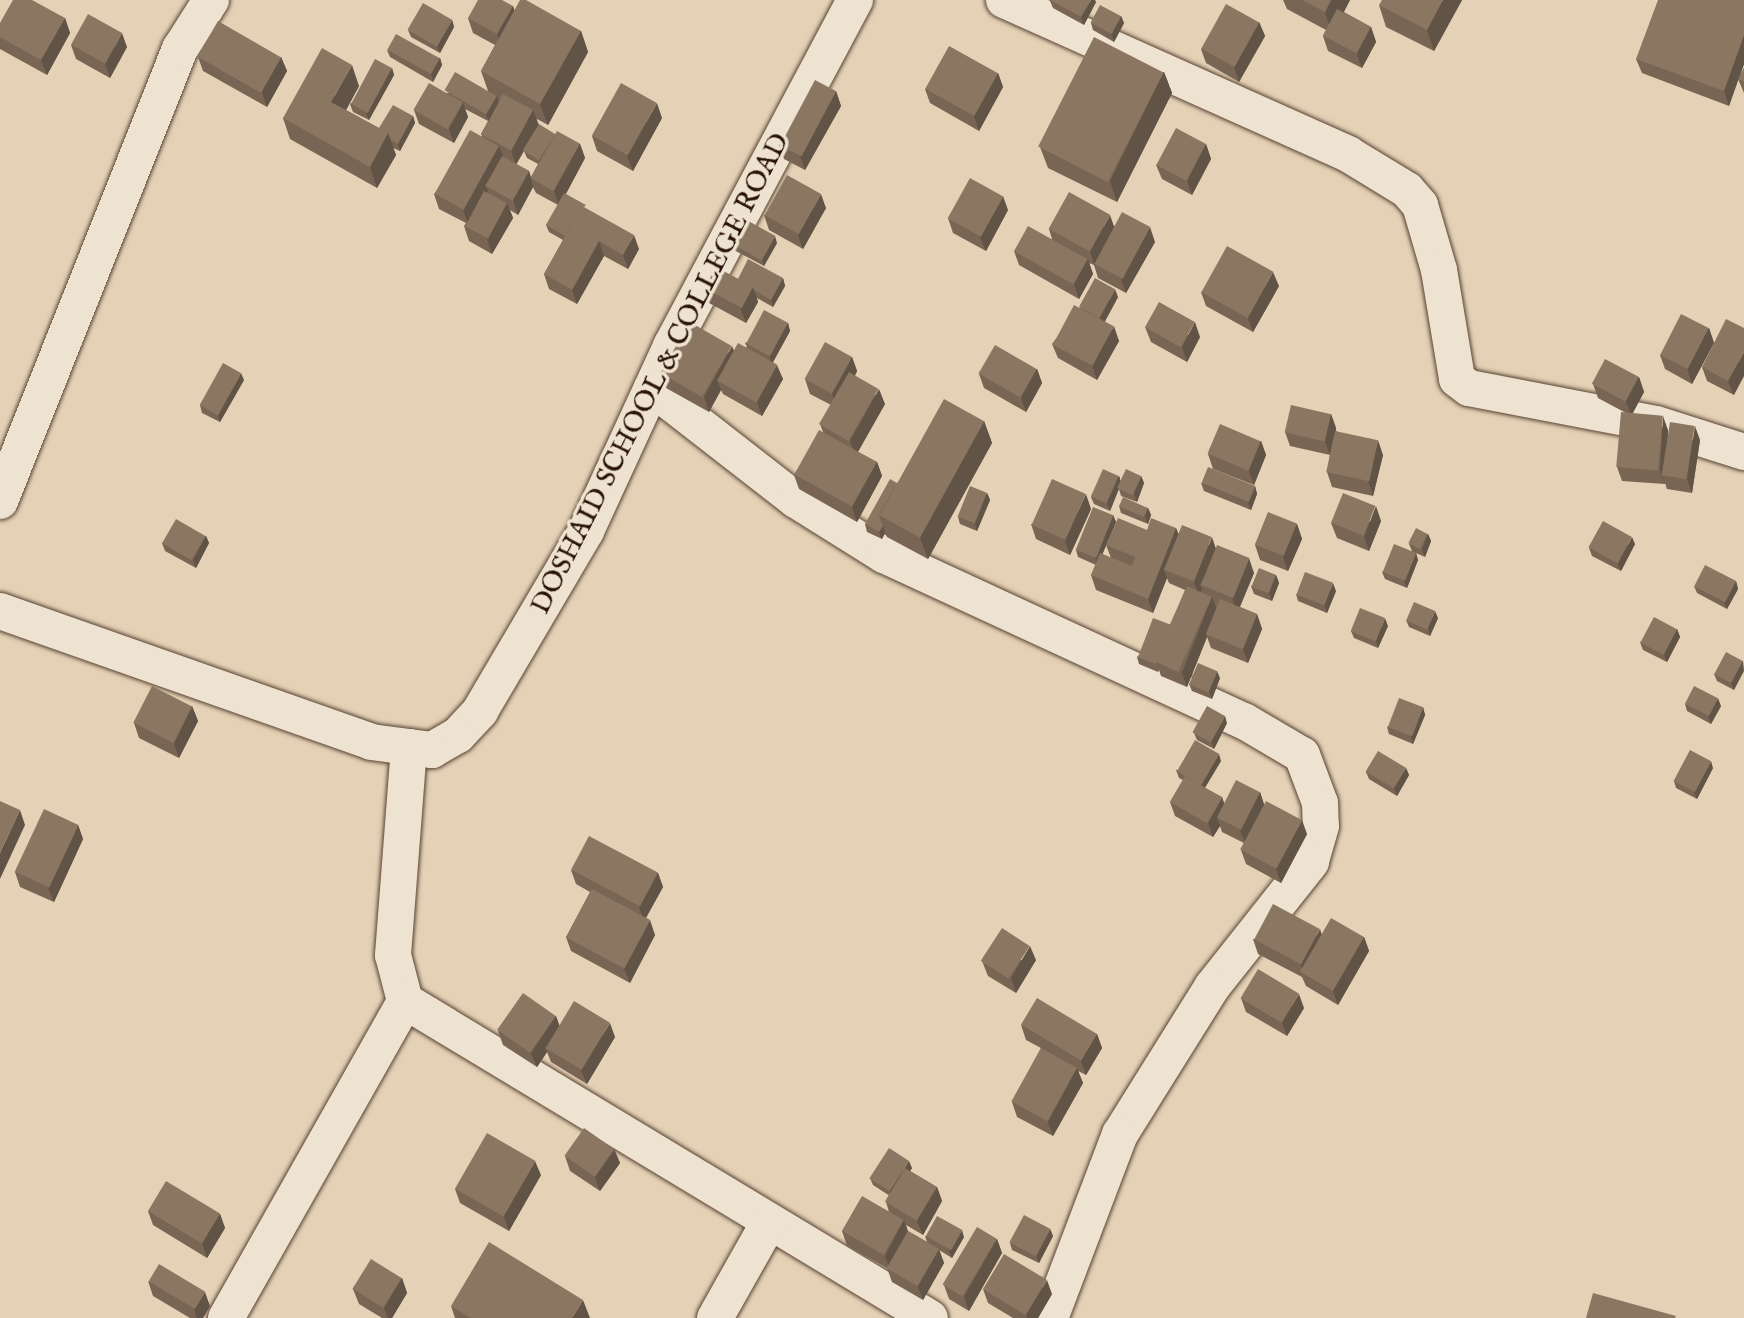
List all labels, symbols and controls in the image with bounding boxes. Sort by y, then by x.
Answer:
street label: DOSHAID SCHOOL & COLLEGE ROAD [524,128,798,620]

